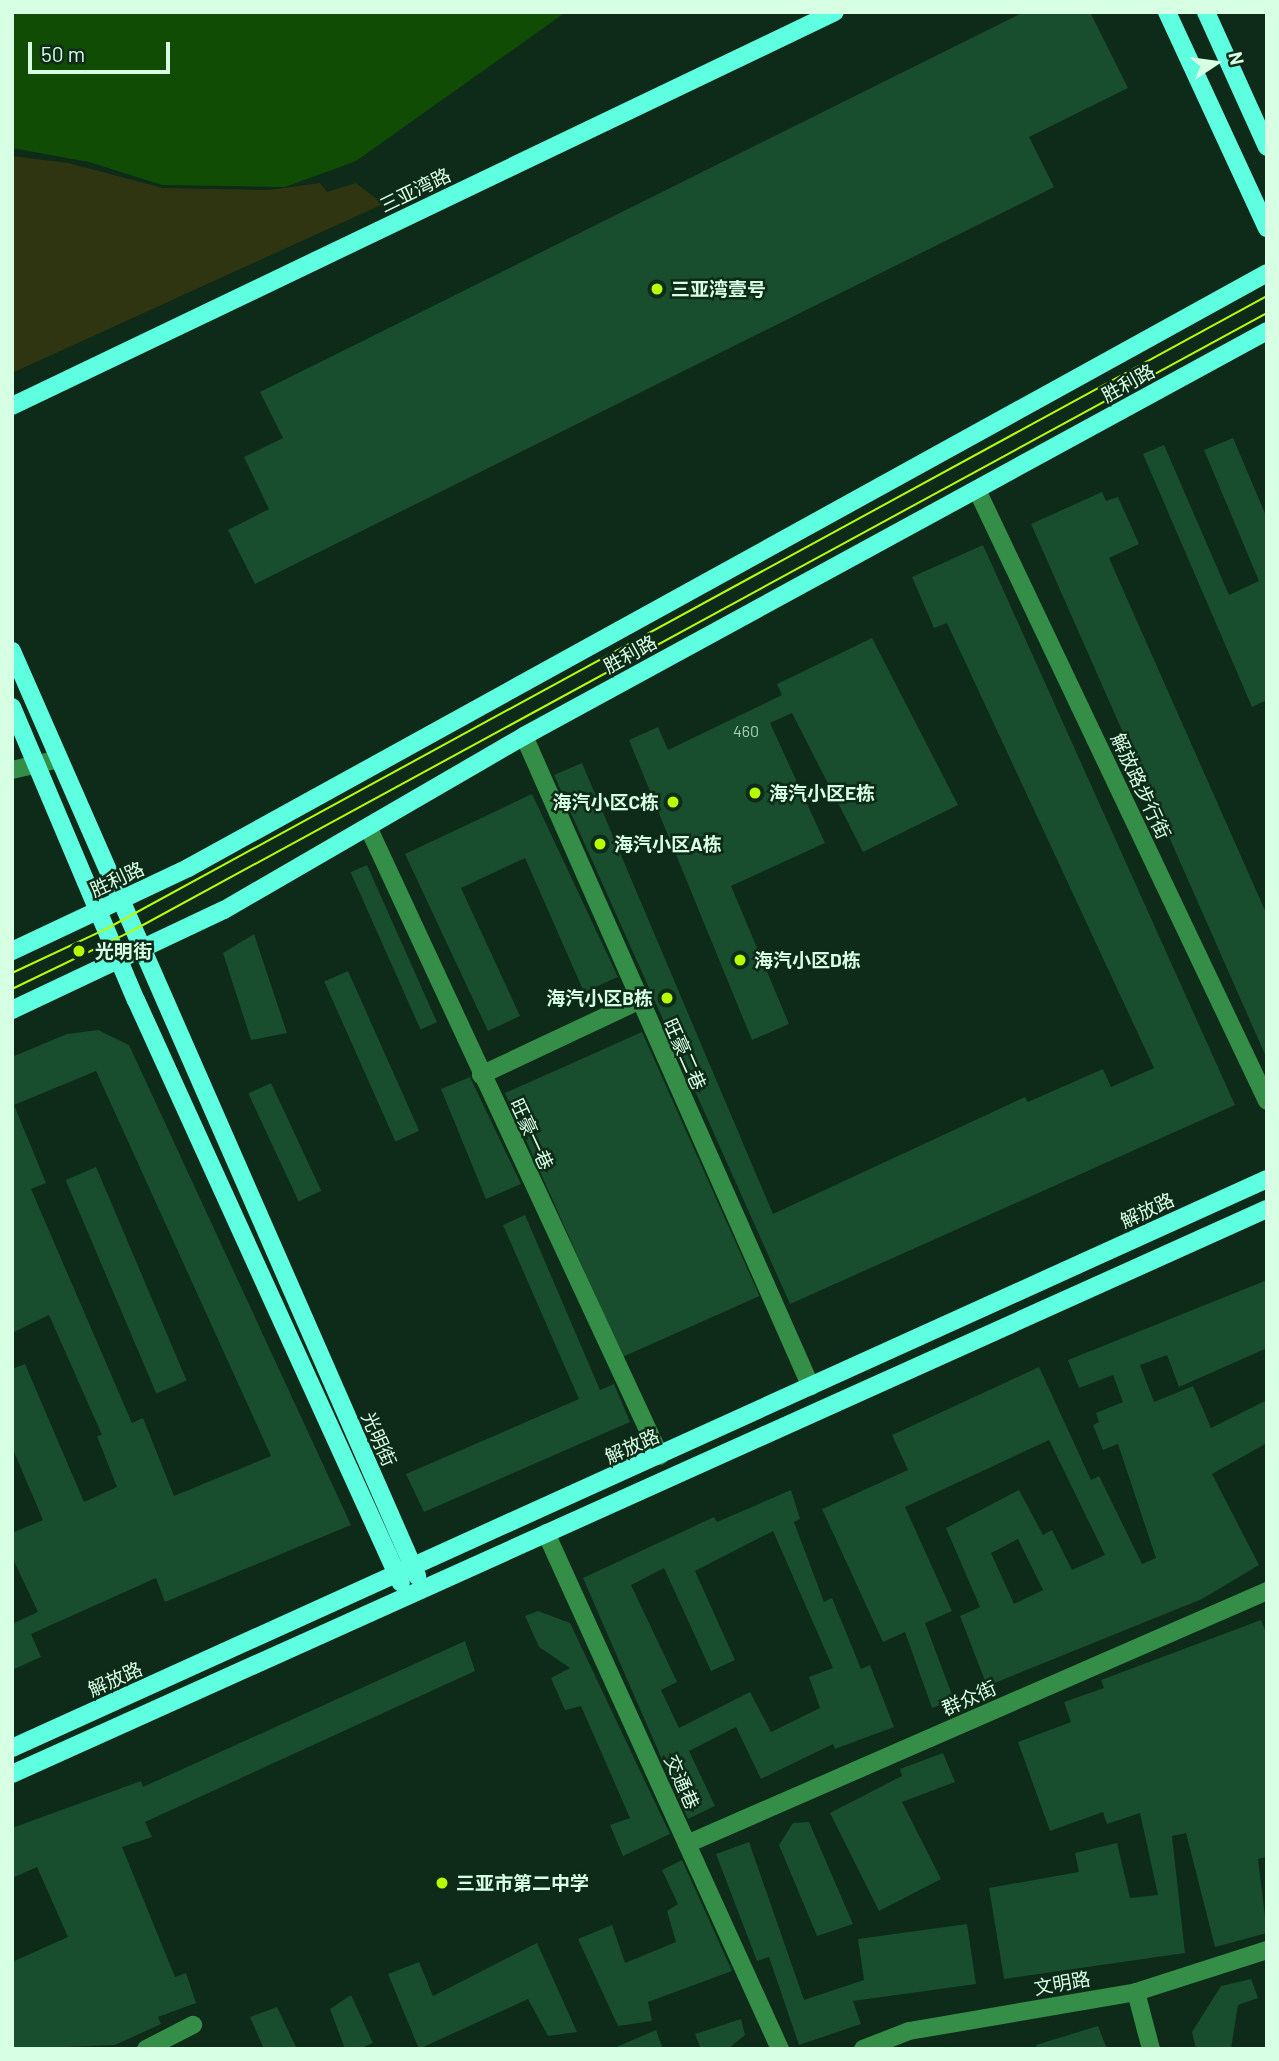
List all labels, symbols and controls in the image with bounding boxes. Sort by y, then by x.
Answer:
scale bar [32,28,173,72]
north arrow [1181,28,1251,98]
text: 50 m [41,41,85,66]
text: N [1224,49,1250,67]
street label: 三亚湾路 [376,163,454,217]
place label: 三亚湾壹号 [671,278,766,300]
marker: 三亚湾壹号 [649,281,665,297]
street label: 胜利路 [1098,359,1158,407]
street label: 胜利路 [600,630,660,678]
house number: 460 [733,721,759,741]
street label: 解放路步行街 [1107,730,1175,842]
place label: 海汽小区E栋 [769,782,875,804]
marker: 海汽小区E栋 [747,785,763,801]
place label: 海汽小区C栋 [552,791,659,813]
marker: 海汽小区C栋 [665,794,681,810]
place label: 海汽小区A栋 [614,833,722,855]
marker: 海汽小区A栋 [592,836,608,852]
street label: 胜利路 [86,857,148,901]
place label: 光明街 [95,940,152,962]
marker: 光明街 [69,941,89,961]
place label: 海汽小区D栋 [754,949,861,971]
marker: 海汽小区D栋 [732,952,748,968]
place label: 海汽小区B栋 [546,987,653,1009]
marker: 海汽小区B栋 [659,990,675,1006]
street label: 旺豪二巷 [659,1015,711,1093]
street label: 旺豪一巷 [506,1095,558,1173]
street label: 解放路 [1116,1188,1178,1232]
street label: 光明街 [357,1408,401,1470]
street label: 解放路 [601,1424,663,1468]
street label: 解放路 [84,1657,146,1701]
street label: 群众街 [938,1676,1000,1720]
street label: 交通巷 [660,1751,704,1813]
place label: 三亚市第二中学 [456,1872,589,1894]
marker: 三亚市第二中学 [434,1875,450,1891]
street label: 文明路 [1032,1967,1092,1999]

